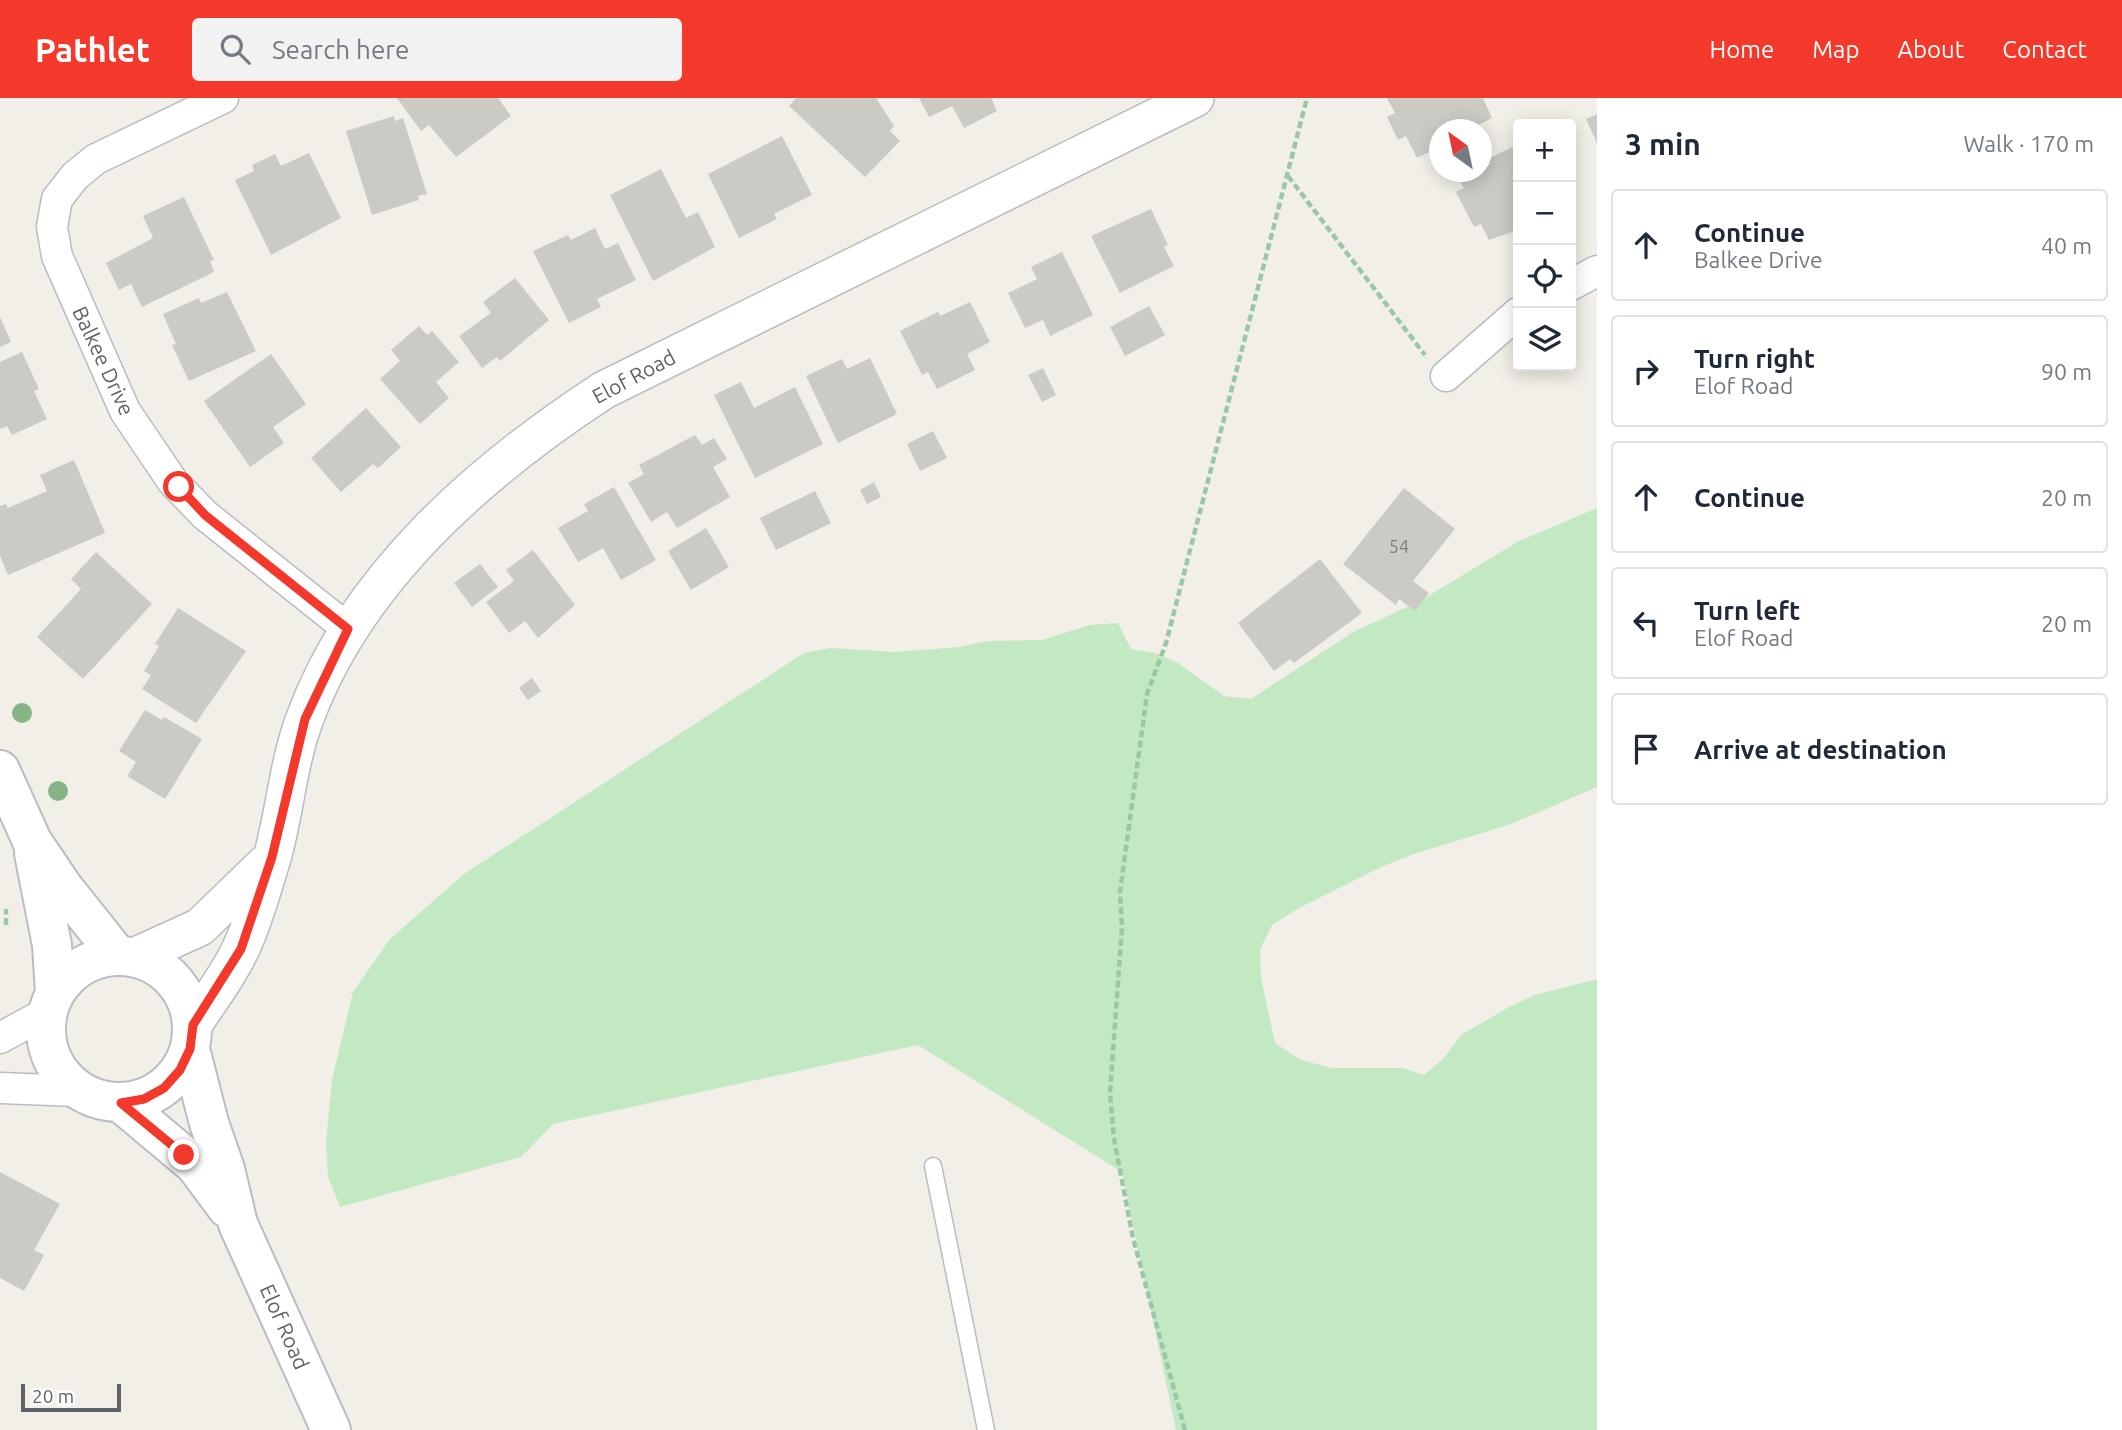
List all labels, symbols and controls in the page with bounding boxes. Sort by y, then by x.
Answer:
search box [192,18,682,81]
icon: search [216,30,254,68]
text: Pathlet [35,31,150,68]
text: Search here [272,35,409,64]
text: Home [1709,36,1774,63]
text: Map [1812,36,1859,63]
text: About [1897,36,1964,63]
text: Contact [2002,36,2087,63]
north arrow [1429,119,1492,182]
map controls [1513,119,1576,371]
button: + [1513,119,1576,182]
text: 3 min [1625,127,1701,161]
text: Walk · 170 m [1963,131,2094,156]
button: − [1513,182,1576,245]
text: Continue [1694,218,1805,247]
icon: ahead [1627,226,1665,264]
text: 40 m [2041,233,2092,258]
button: locate [1513,245,1576,308]
text: Balkee Drive [1694,247,1823,272]
street label: Balkee Drive [68,302,140,419]
button: layers [1513,308,1576,371]
street label: Elof Road [588,344,679,408]
text: Turn right [1694,344,1815,373]
icon: right [1627,352,1665,390]
text: 90 m [2041,359,2092,384]
text: Elof Road [1694,373,1793,398]
route start [163,471,194,502]
icon: ahead [1627,478,1665,516]
text: Continue [1694,483,1805,512]
text: 20 m [2041,485,2092,510]
house number: 54 [1389,536,1409,556]
text: Turn left [1694,596,1800,625]
icon: left [1627,604,1665,642]
text: 20 m [2041,611,2092,636]
text: Elof Road [1694,625,1793,650]
icon: arrive [1627,730,1665,768]
text: Arrive at destination [1694,735,1947,764]
route end [168,1139,199,1170]
street label: Elof Road [255,1280,314,1373]
scale bar [21,1381,121,1413]
text: 20 m [32,1385,74,1407]

